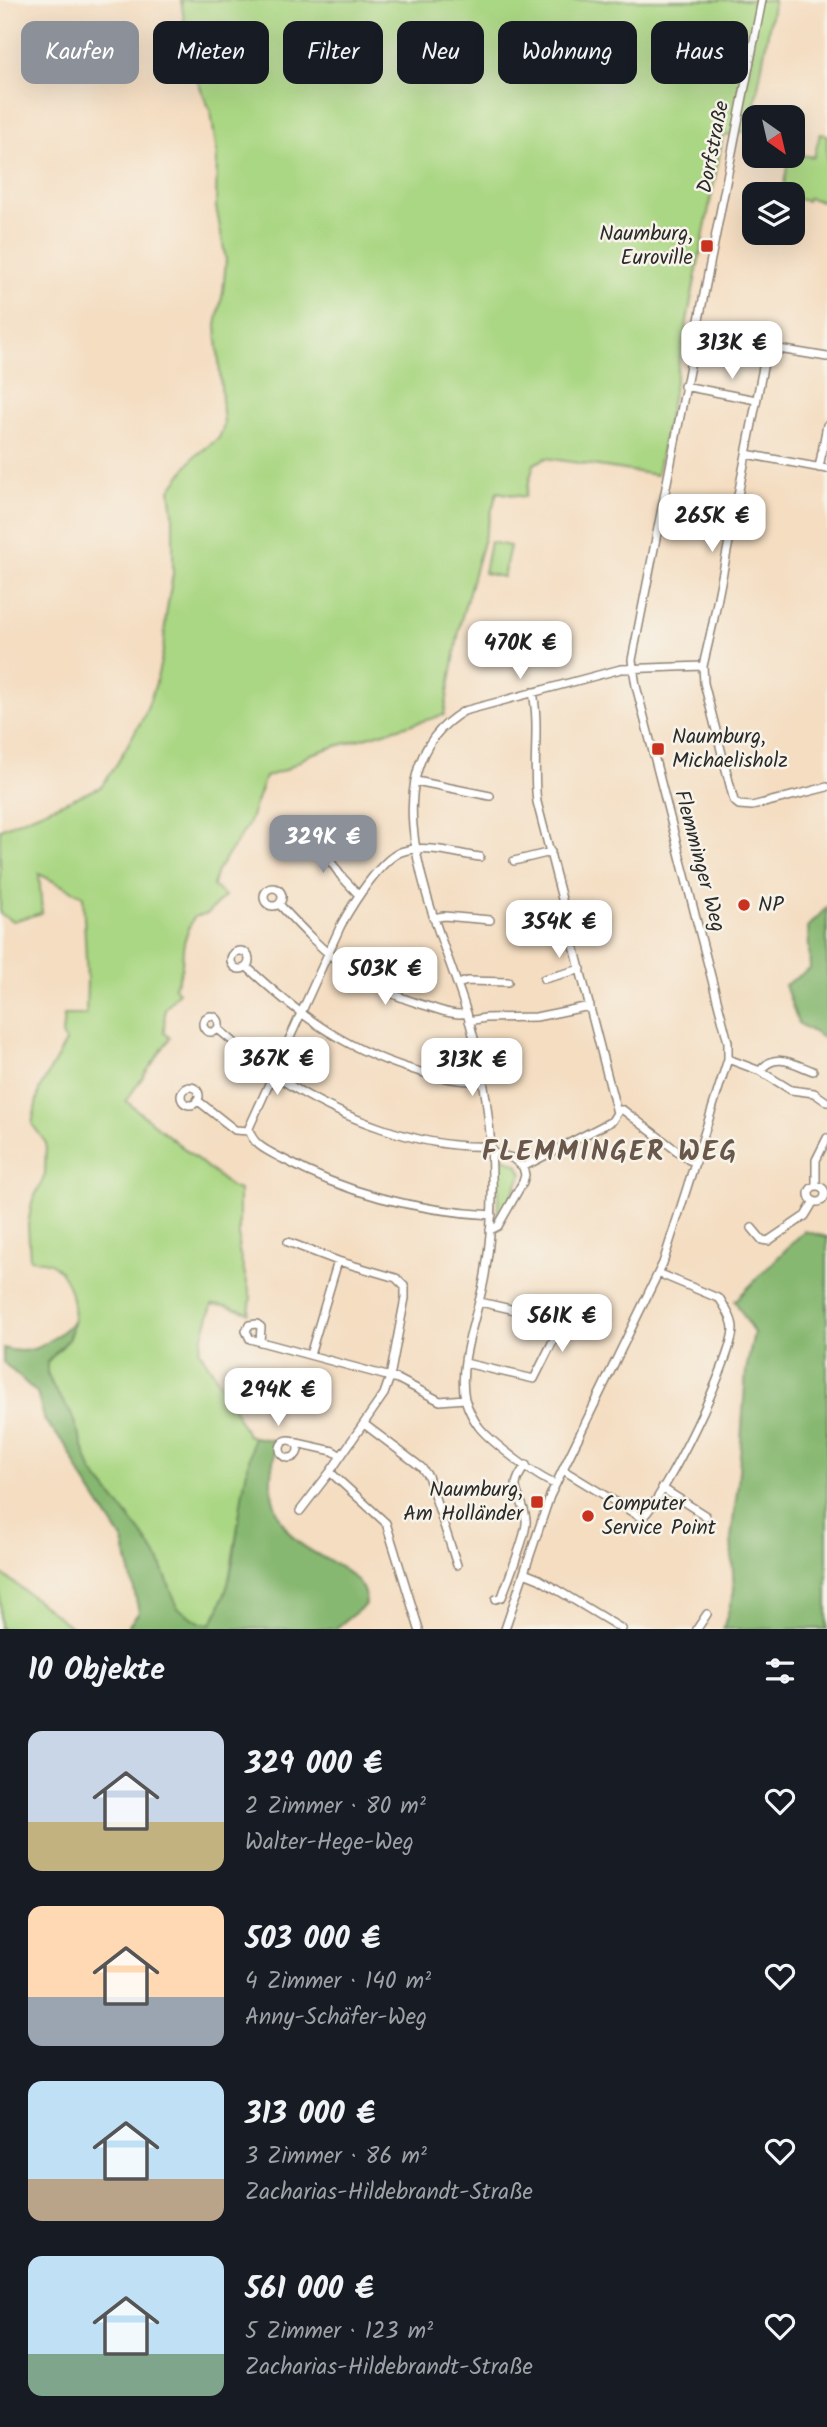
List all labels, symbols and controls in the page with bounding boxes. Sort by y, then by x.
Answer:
chip: Kaufen [21,21,139,84]
chip: Mieten [153,21,269,84]
chip: Filter [283,21,383,84]
chip: Neu [397,21,484,84]
chip: Wohnung [498,21,637,84]
chip: Haus [651,21,748,84]
street label: Dorfstraße [689,97,739,196]
north arrow [742,105,805,168]
map controls [742,105,805,245]
button: layers [742,182,805,245]
place label: Naumburg, Euroville [599,218,694,275]
marker: Naumburg, Euroville [699,238,715,254]
pin: 313K € [675,322,789,381]
text: 313K € [697,326,767,362]
pin: 265K € [655,494,769,554]
text: 265K € [675,499,749,535]
pin: 470K € [463,622,577,681]
text: 470K € [484,626,556,662]
place label: Naumburg, Michaelisholz [672,721,788,778]
marker: Naumburg, Michaelisholz [650,741,666,757]
street label: Flemminger Weg [664,786,734,936]
pin: 329K € [266,816,380,875]
text: 329K € [286,820,360,856]
place label: NP [758,889,784,922]
marker: NP [736,897,752,913]
pin: 354K € [502,900,616,960]
text: 354K € [522,905,596,941]
pin: 503K € [328,948,442,1007]
text: 503K € [348,952,422,988]
pin: 367K € [220,1038,334,1097]
pin: 313K € [415,1038,529,1098]
text: 367K € [240,1042,314,1078]
text: 313K € [437,1043,507,1079]
district label: FLEMMINGER WEG [482,1130,738,1175]
pin: 561K € [505,1294,619,1354]
text: 561K € [528,1299,596,1335]
pin: 294K € [221,1368,335,1428]
text: 294K € [241,1373,315,1409]
place label: Naumburg, Am Holländer [403,1474,524,1531]
place label: Computer Service Point [602,1488,717,1545]
marker: Naumburg, Am Holländer [529,1494,545,1510]
marker: Computer Service Point [580,1508,596,1524]
text: 10 Objekte [28,1647,165,1695]
icon: filters [761,1652,799,1690]
text: 329 000 € [245,1741,382,1789]
icon: home [84,1759,168,1843]
icon: heart [761,1782,799,1820]
text: 2 Zimmer · 80 m² [245,1789,426,1825]
text: Walter-Hege-Weg [245,1825,414,1861]
text: 503 000 € [245,1916,380,1964]
icon: home [84,1934,168,2018]
icon: heart [761,1957,799,1995]
text: 4 Zimmer · 140 m² [245,1964,431,2000]
text: Anny-Schäfer-Weg [245,2000,427,2036]
text: 313 000 € [245,2091,375,2139]
icon: home [84,2109,168,2193]
icon: heart [761,2132,799,2170]
text: 3 Zimmer · 86 m² [245,2139,427,2175]
text: Zacharias-Hildebrandt-Straße [245,2175,533,2211]
text: 561 000 € [245,2266,374,2314]
icon: home [84,2284,168,2368]
icon: heart [761,2307,799,2345]
text: 5 Zimmer · 123 m² [245,2314,433,2350]
text: Zacharias-Hildebrandt-Straße [245,2350,533,2386]

